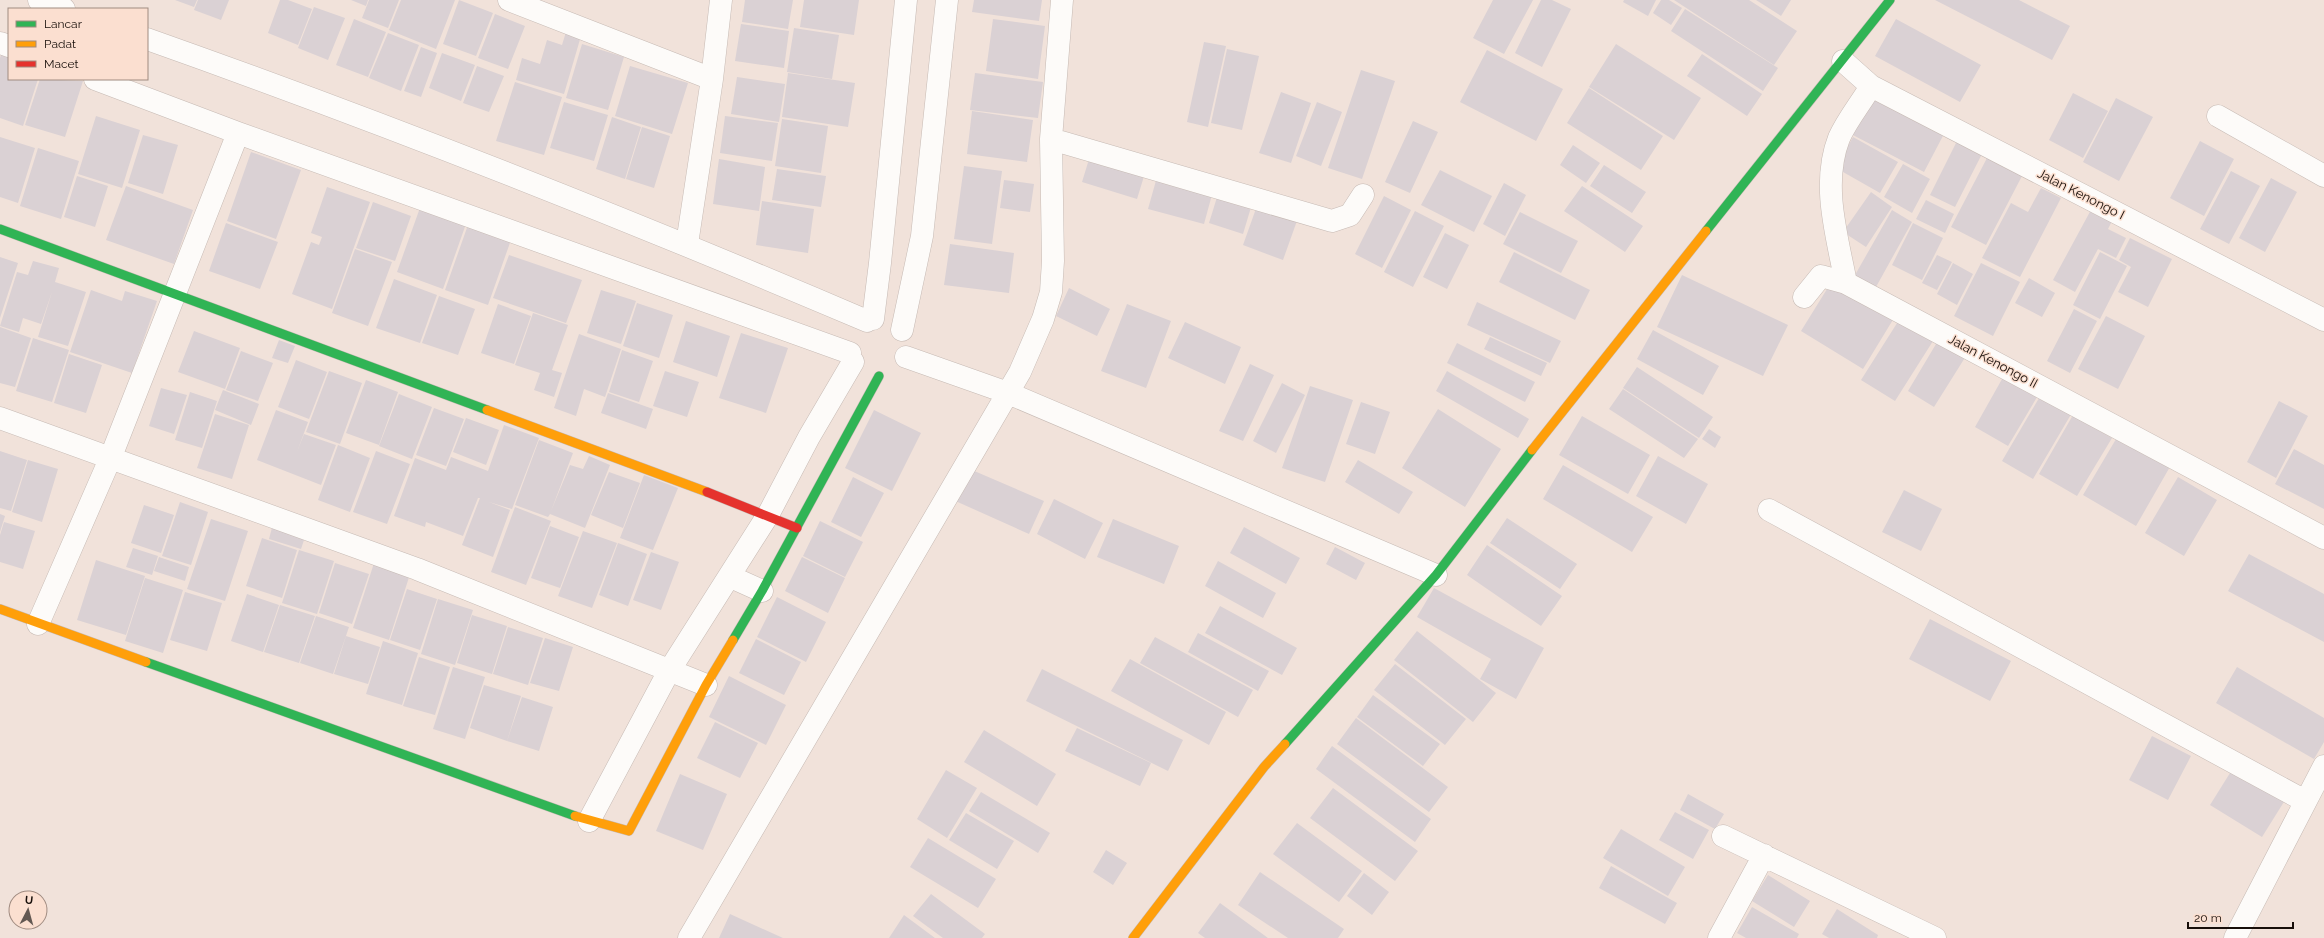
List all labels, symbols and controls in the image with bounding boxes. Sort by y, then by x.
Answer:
legend [8,8,148,80]
text: Lancar [44,17,83,31]
text: Padat [44,37,76,51]
text: Macet [44,57,79,71]
street label: Jalan Kenongo I [2035,166,2127,222]
street label: Jalan Kenongo II [1946,331,2040,391]
north arrow [8,890,48,930]
text: U [24,894,34,907]
scale bar [2188,904,2293,930]
text: 20 m [2194,911,2222,925]

